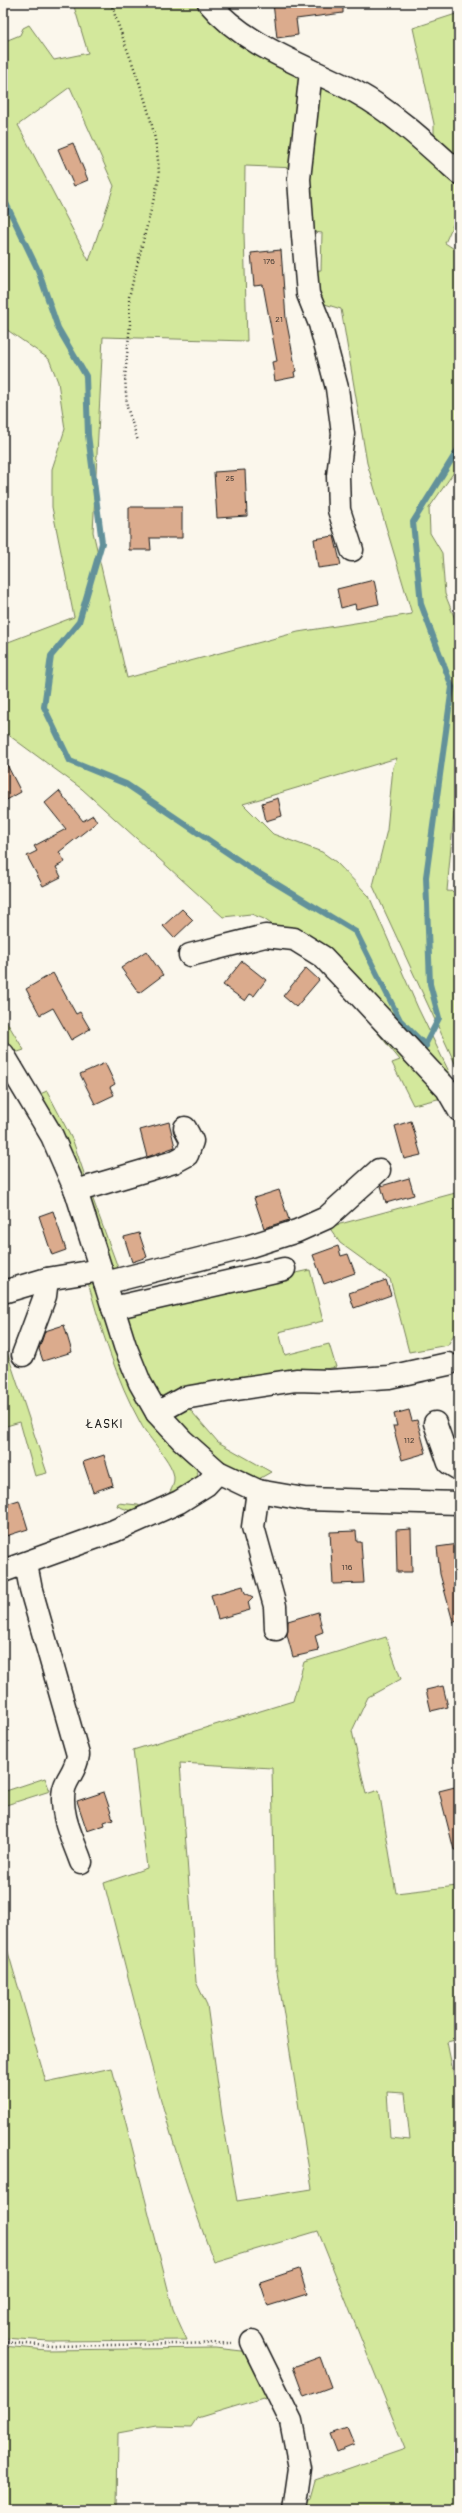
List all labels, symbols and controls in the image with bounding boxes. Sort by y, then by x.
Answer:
house number: 176 [263,257,275,266]
house number: 21 [275,315,283,324]
house number: 25 [226,474,234,483]
district label: ŁASKI [85,1417,124,1432]
house number: 112 [404,1436,415,1445]
house number: 116 [342,1563,353,1572]

